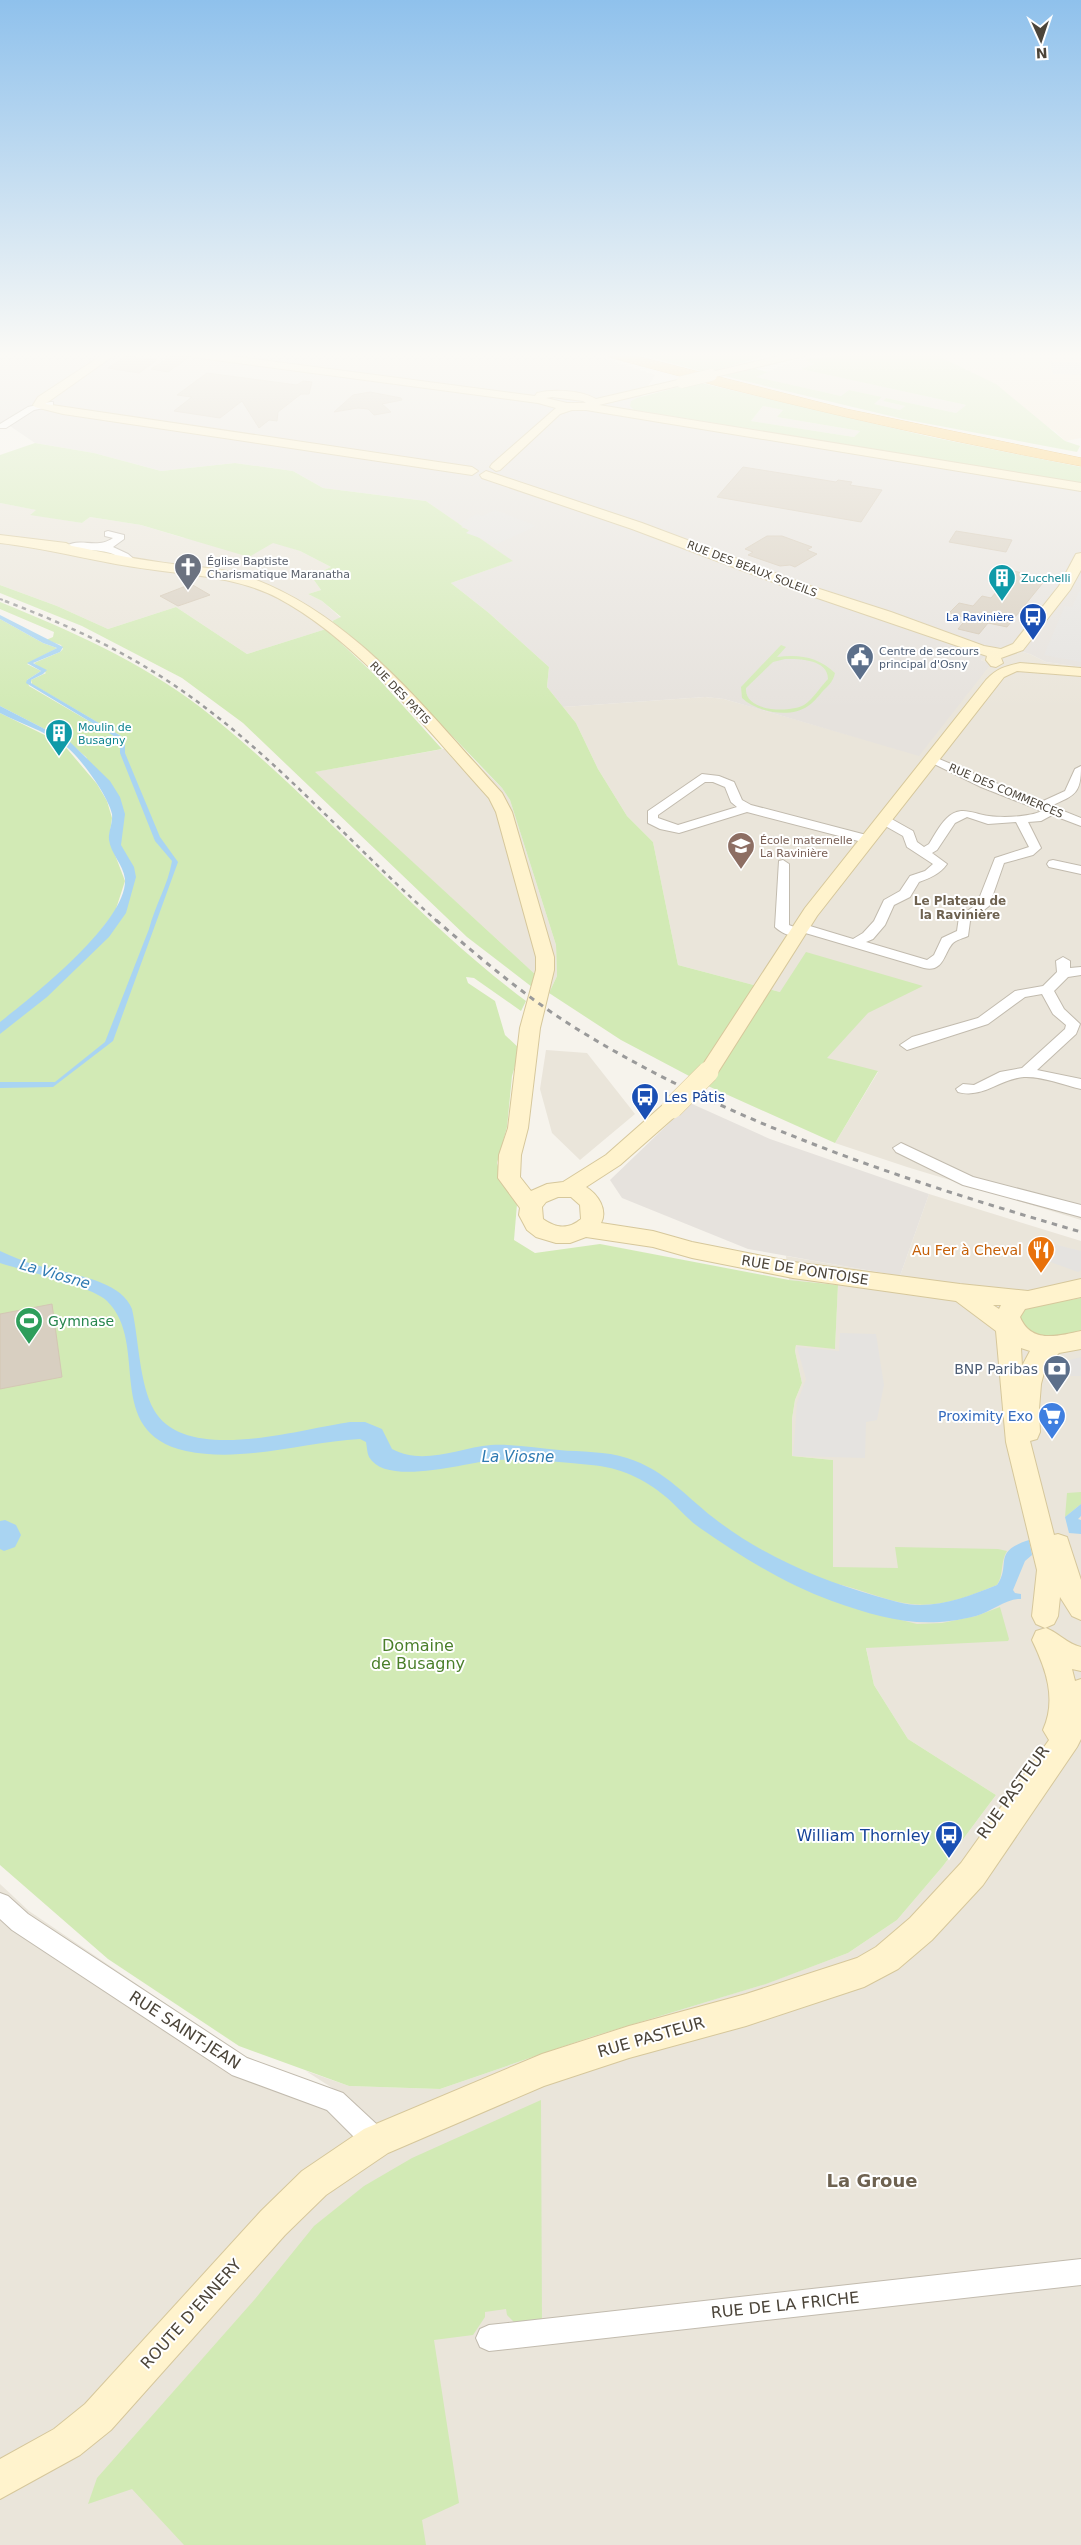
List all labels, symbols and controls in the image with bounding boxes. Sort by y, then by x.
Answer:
north arrow [1016,15,1066,65]
text: N [1035,45,1048,61]
street label: RUE DES BEAUX SOLEILS [685,538,819,600]
church icon: Église Baptiste Charismatique Maranatha [173,552,203,591]
place label: Église Baptiste Charismatique Maranatha [207,555,350,581]
building icon: Zucchelli [987,563,1017,602]
place label: Zucchelli [1021,572,1071,585]
bus stop icon: La Ravinière [1018,602,1048,641]
place label: La Ravinière [946,611,1014,624]
public building icon: Centre de secours principal d'Osny [845,642,875,681]
place label: Centre de secours principal d'Osny [879,645,979,671]
street label: RUE DES PATIS [367,659,433,727]
building icon: Moulin de Busagny [44,718,74,757]
place label: Moulin de Busagny [78,721,132,747]
street label: RUE DES COMMERCES [947,761,1065,821]
school or university icon: École maternelle La Ravinière [726,831,756,870]
place label: École maternelle La Ravinière [760,834,853,860]
district label: Le Plateau de la Ravinière [914,894,1006,922]
bus stop icon: Les Pâtis [630,1082,660,1121]
place label: Les Pâtis [664,1089,725,1105]
restaurant icon: Au Fer à Cheval [1026,1235,1056,1274]
place label: Au Fer à Cheval [912,1242,1022,1258]
street label: RUE DE PONTOISE [740,1252,870,1288]
water label: La Viosne [18,1255,92,1293]
sports icon: Gymnase [14,1306,44,1345]
place label: Gymnase [48,1313,114,1329]
bank icon: BNP Paribas [1042,1354,1072,1393]
place label: BNP Paribas [954,1361,1038,1377]
supermarket icon: Proximity Exo [1037,1401,1067,1440]
place label: Proximity Exo [938,1408,1033,1424]
water label: La Viosne [482,1448,554,1466]
park label: Domaine de Busagny [371,1636,465,1673]
street label: RUE PASTEUR [973,1742,1053,1842]
bus stop icon: William Thornley [934,1820,964,1859]
place label: William Thornley [796,1826,930,1845]
street label: RUE SAINT-JEAN [126,1987,244,2073]
street label: RUE PASTEUR [595,2013,707,2061]
district label: La Groue [827,2170,917,2191]
street label: ROUTE D'ENNERY [137,2255,245,2373]
street label: RUE DE LA FRICHE [710,2288,860,2322]

